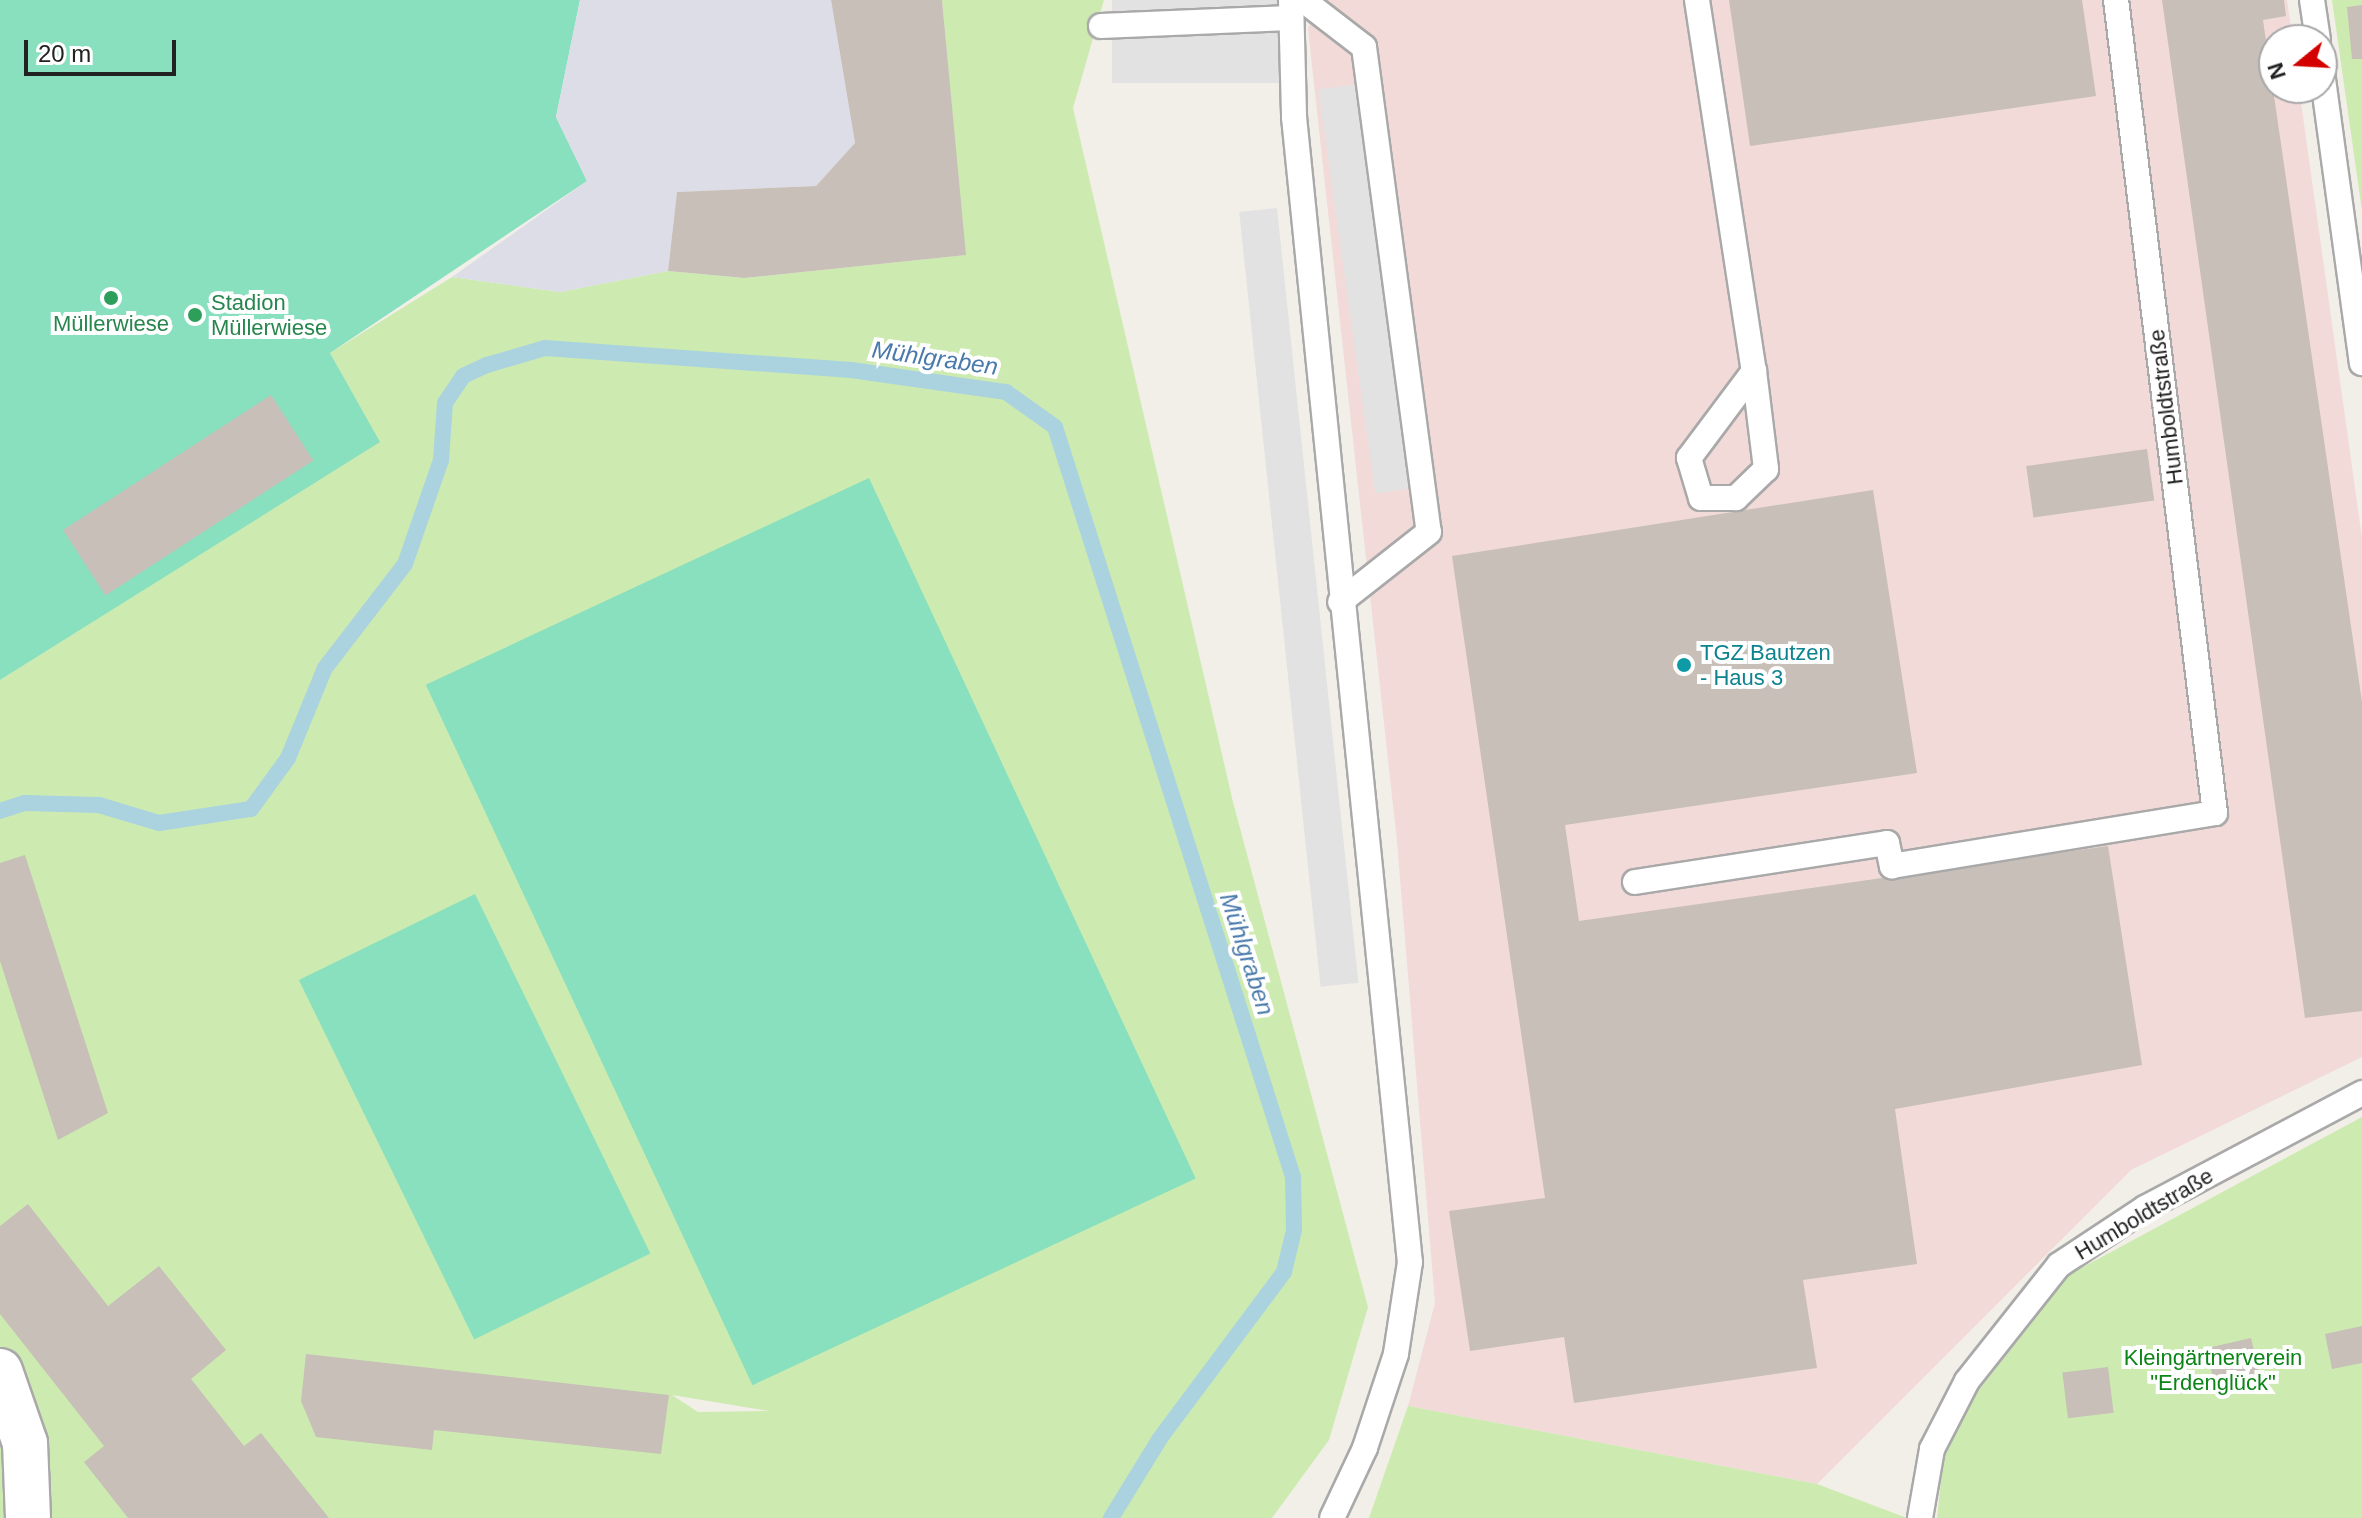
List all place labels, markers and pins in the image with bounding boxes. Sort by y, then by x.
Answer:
marker: Müllerwiese [102,289,120,307]
place label: Stadion Müllerwiese [211,289,327,340]
marker: Stadion Müllerwiese [186,306,204,324]
place label: Müllerwiese [53,311,169,337]
place label: TGZ Bautzen - Haus 3 [1700,639,1831,690]
marker: TGZ Bautzen - Haus 3 [1675,656,1693,674]

